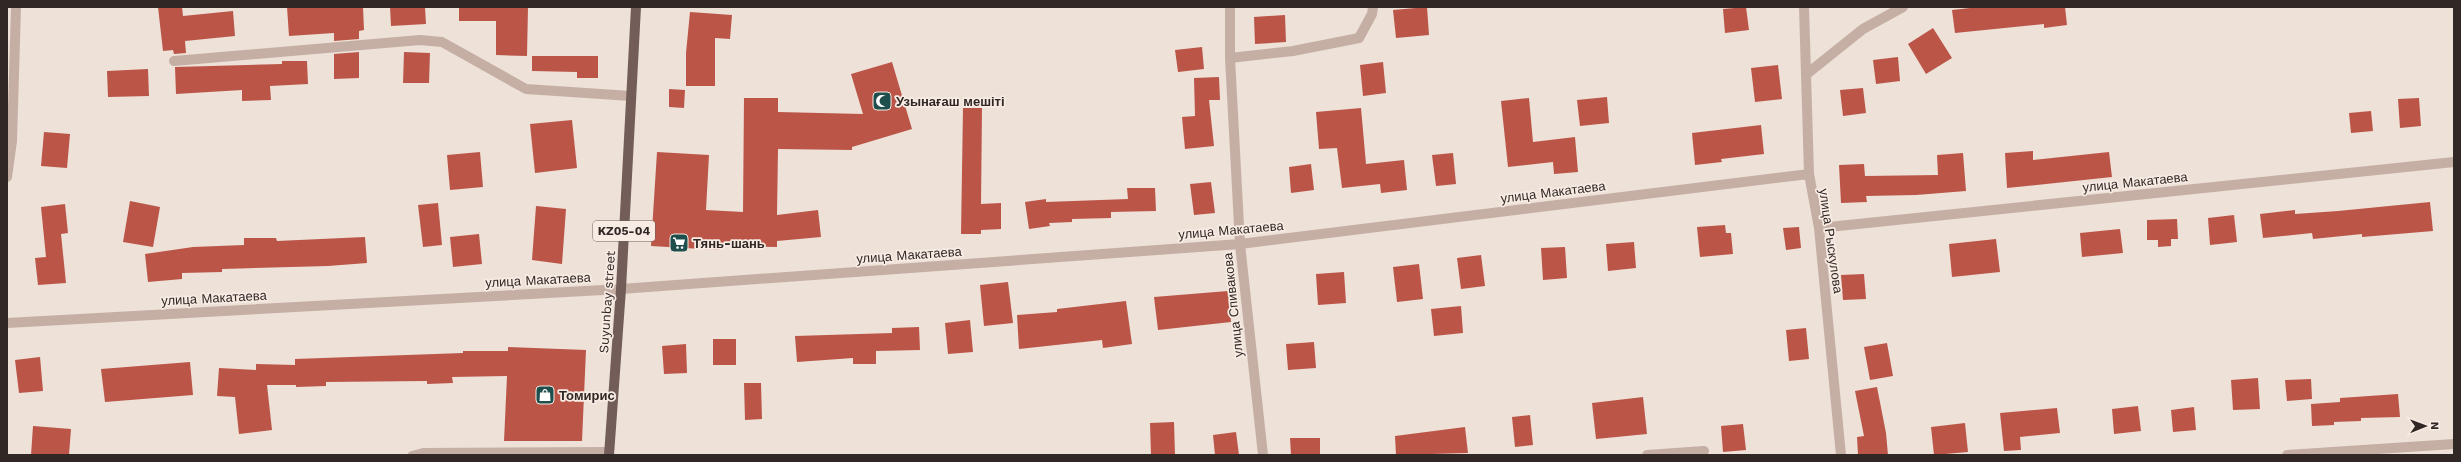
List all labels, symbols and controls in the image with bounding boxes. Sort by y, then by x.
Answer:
mosque icon: Узынағаш мешіті [871,90,893,112]
place label: Узынағаш мешіті [896,94,1005,109]
street label: улица Макатаева [2082,169,2189,195]
street label: улица Макатаева [1500,178,1607,206]
street label: улица Рыскулова [1816,188,1846,295]
street label: улица Макатаева [1178,218,1285,242]
road number: KZ05-04 [593,221,655,241]
supermarket icon: Тянь-шань [668,232,690,254]
place label: Тянь-шань [693,236,765,251]
street label: улица Макатаева [856,244,963,266]
street label: Suyunbay street [596,250,618,354]
street label: улица Спивакова [1220,251,1246,358]
street label: улица Макатаева [485,270,592,290]
street label: улица Макатаева [161,288,268,308]
shop icon: Томирис [534,384,556,406]
place label: Томирис [559,388,615,403]
north arrow [2405,406,2445,446]
text: N [2428,422,2441,430]

